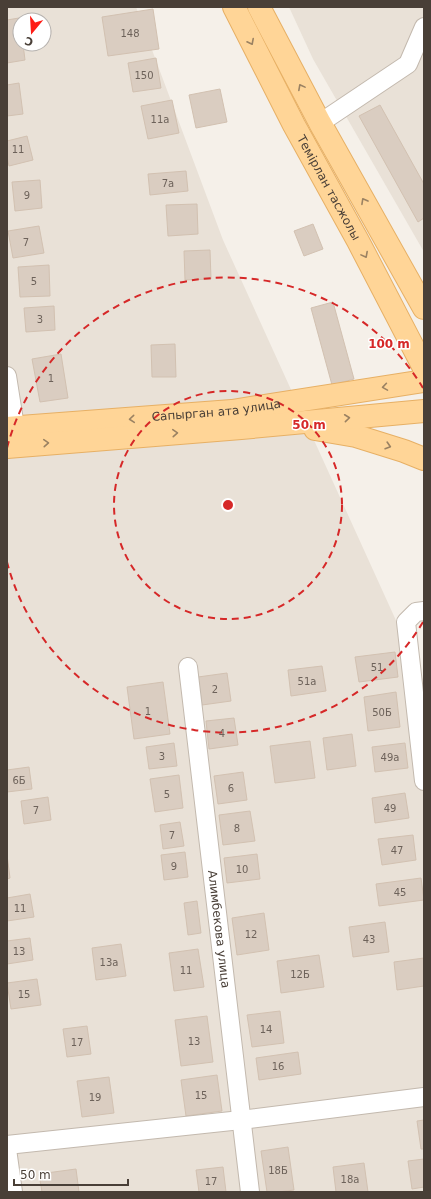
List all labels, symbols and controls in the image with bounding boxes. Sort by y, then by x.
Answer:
north arrow [12,12,52,52]
house number: 148 [120,28,140,39]
text: С [23,34,35,48]
one-way arrow [247,37,254,45]
house number: 150 [134,70,154,81]
one-way arrow [298,84,306,91]
house number: 11а [151,114,169,125]
street label: Темірлан тасжолы [294,132,363,243]
house number: 11 [12,144,24,155]
house number: 7а [162,178,174,189]
house number: 9 [24,190,30,201]
one-way arrow [361,198,368,205]
house number: 7 [23,237,29,248]
one-way arrow [360,251,368,259]
house number: 5 [31,276,37,287]
house number: 3 [37,314,43,325]
text: 100 m [368,337,410,351]
house number: 1 [48,373,54,384]
one-way arrow [382,382,389,391]
street label: Сапырган ата улица [151,396,282,424]
one-way arrow [129,414,135,423]
one-way arrow [344,414,350,423]
text: 50 m [292,418,326,432]
one-way arrow [172,429,178,438]
one-way arrow [43,439,49,448]
one-way arrow [385,441,392,450]
centre of rings [221,498,235,512]
house number: 51 [371,662,383,673]
house number: 51а [298,676,316,687]
house number: 2 [212,684,218,695]
house number: 1 [145,706,151,717]
house number: 50Б [372,707,392,718]
house number: 4 [219,728,225,739]
house number: 3 [159,751,165,762]
house number: 49а [381,752,399,763]
house number: 6Б [12,775,26,786]
house number: 6 [228,783,234,794]
house number: 5 [164,789,170,800]
house number: 49 [384,803,396,814]
house number: 7 [33,805,39,816]
house number: 8 [234,823,240,834]
house number: 7 [169,830,175,841]
house number: 47 [391,845,403,856]
house number: 9 [171,861,177,872]
house number: 10 [236,864,248,875]
street label: Алимбекова улица [205,869,233,989]
house number: 45 [394,887,406,898]
house number: 11 [14,903,26,914]
house number: 12 [245,929,257,940]
house number: 43 [363,934,375,945]
house number: 13 [13,946,25,957]
house number: 13а [100,957,118,968]
house number: 11 [180,965,192,976]
house number: 12Б [290,969,310,980]
house number: 15 [18,989,30,1000]
house number: 14 [260,1024,272,1035]
house number: 13 [188,1036,200,1047]
house number: 17 [71,1037,83,1048]
house number: 16 [272,1061,284,1072]
house number: 15 [195,1090,207,1101]
house number: 19 [89,1092,101,1103]
scale bar [14,1161,128,1187]
house number: 18Б [268,1165,288,1176]
text: 50 m [20,1168,51,1182]
house number: 18а [341,1174,359,1185]
house number: 17 [205,1176,217,1187]

